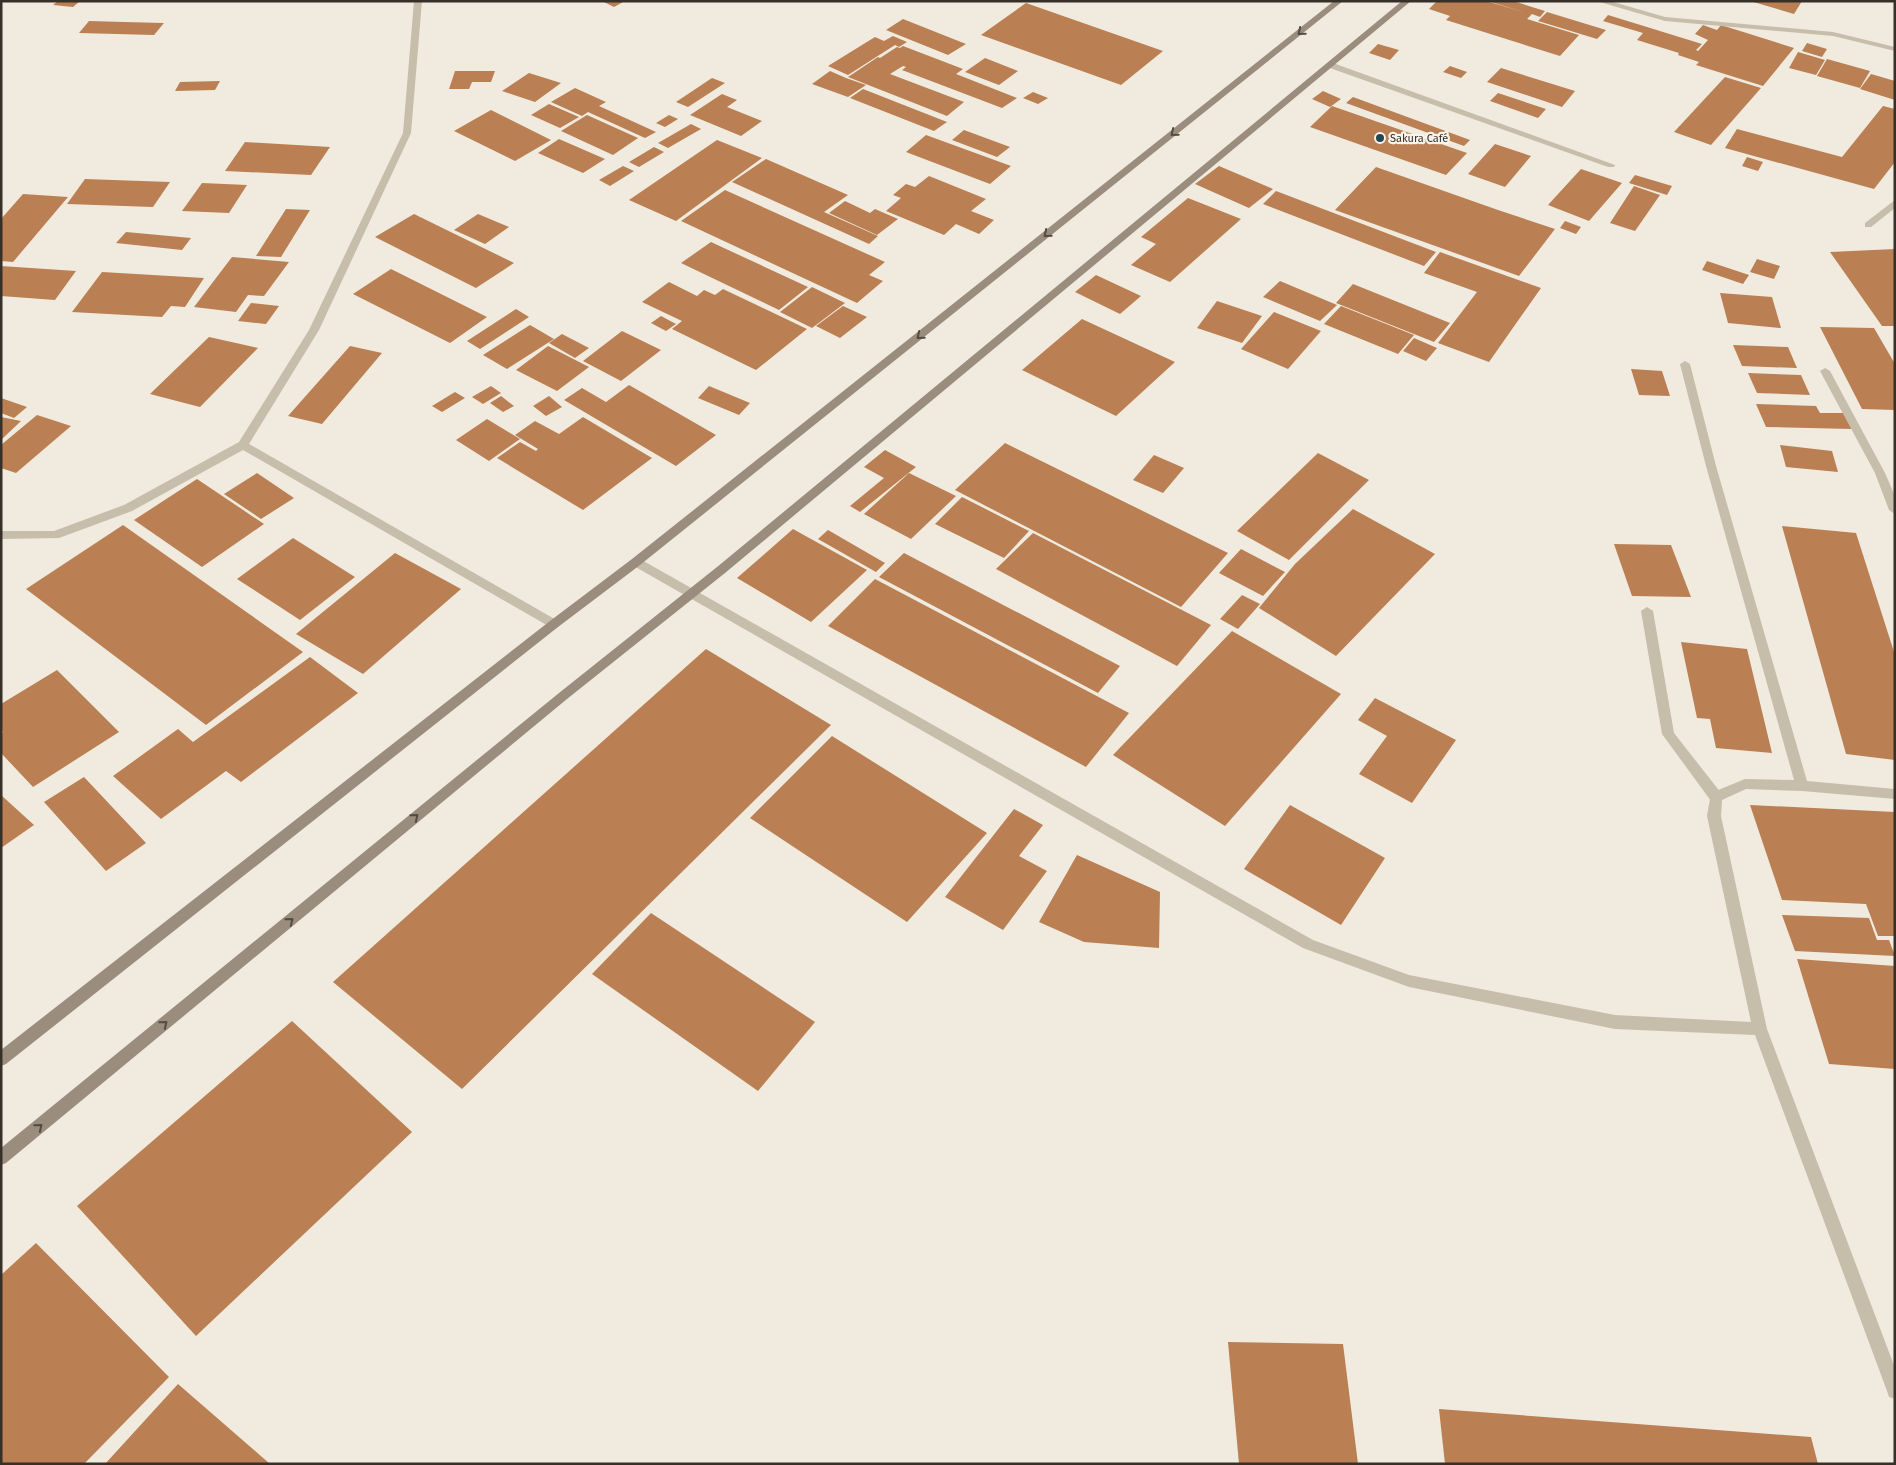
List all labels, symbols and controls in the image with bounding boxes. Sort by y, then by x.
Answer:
one-way arrow [1298,26,1307,34]
one-way arrow [1171,127,1180,135]
marker: Sakura Café [1374,132,1386,144]
place label: Sakura Café [1390,132,1448,145]
one-way arrow [1044,229,1053,237]
one-way arrow [917,330,926,338]
one-way arrow [409,815,418,823]
one-way arrow [284,918,293,926]
one-way arrow [159,1021,168,1030]
one-way arrow [33,1125,42,1133]

